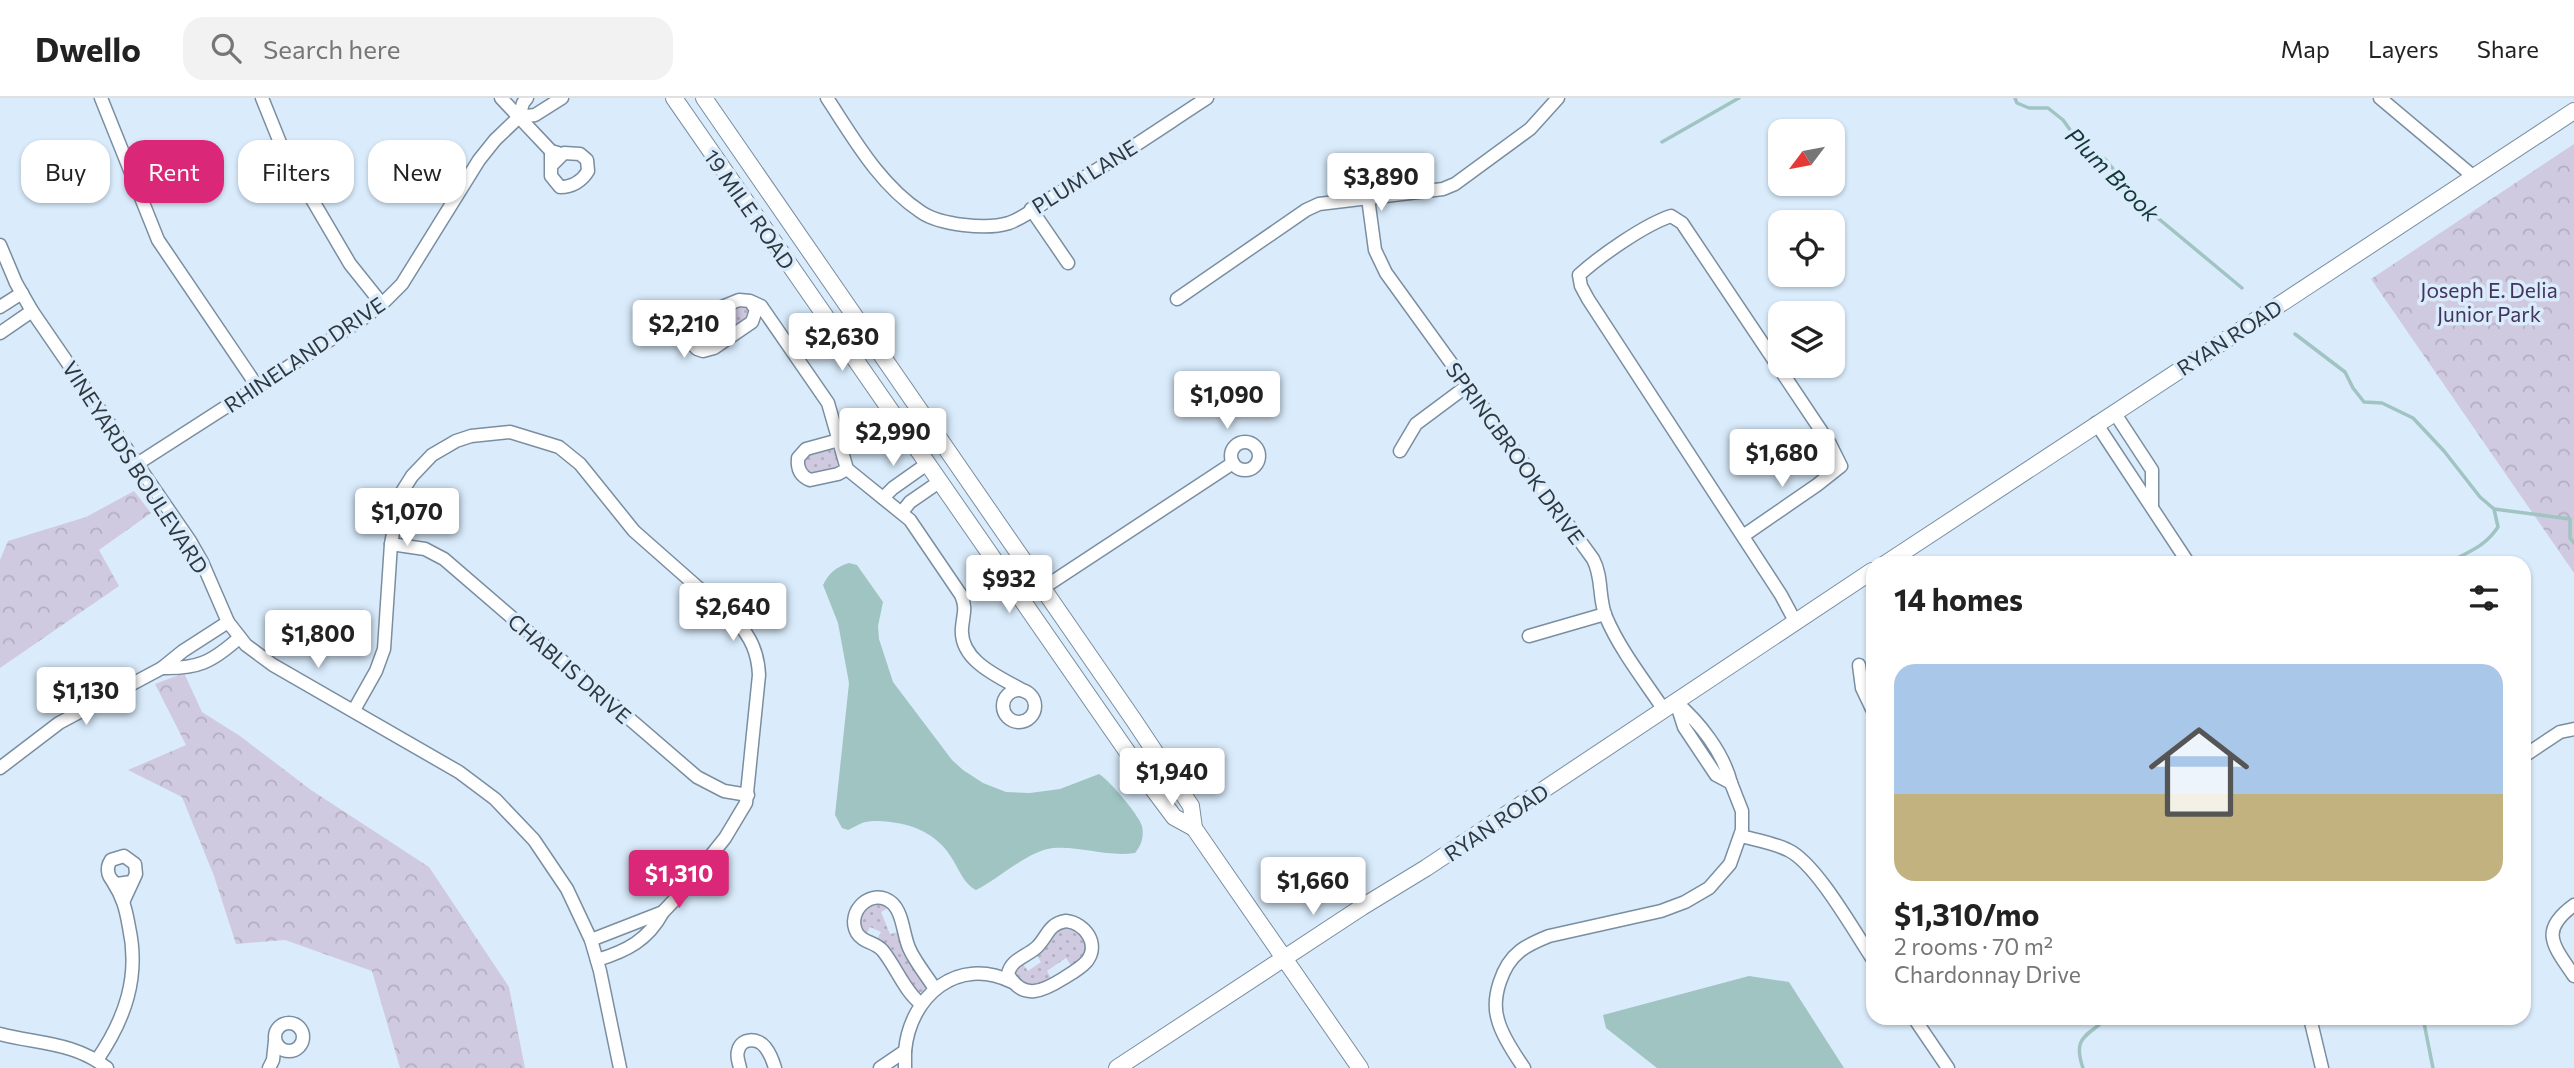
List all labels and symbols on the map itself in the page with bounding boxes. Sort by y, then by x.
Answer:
north arrow [1768,119,1844,196]
water label: Plum Brook [2060,121,2166,227]
street label: PLUM LANE [1027,134,1141,218]
street label: 19 MILE ROAD [699,144,801,274]
pin: $3,890 [1324,153,1438,213]
park label: Joseph E. Delia Junior Park [2420,277,2558,326]
street label: RHINELAND DRIVE [219,291,389,417]
street label: RYAN ROAD [2172,294,2286,380]
pin: $2,210 [627,300,741,360]
pin: $2,630 [785,314,899,373]
street label: VINEYARDS BOULEVARD [58,356,214,578]
street label: SPRINGBROOK DRIVE [1442,357,1590,549]
pin: $1,090 [1170,372,1284,431]
pin: $2,990 [836,408,950,468]
pin: $1,680 [1725,430,1839,489]
pin: $1,070 [350,489,464,548]
pin: $932 [968,556,1050,615]
pin: $2,640 [676,584,790,643]
street label: CHABLIS DRIVE [503,608,637,728]
pin: $1,800 [261,610,375,670]
pin: $1,130 [29,668,143,727]
pin: $1,940 [1115,748,1229,808]
street label: RYAN ROAD [1439,778,1553,866]
pin: $1,310 [622,850,736,910]
pin: $1,660 [1256,858,1370,917]

